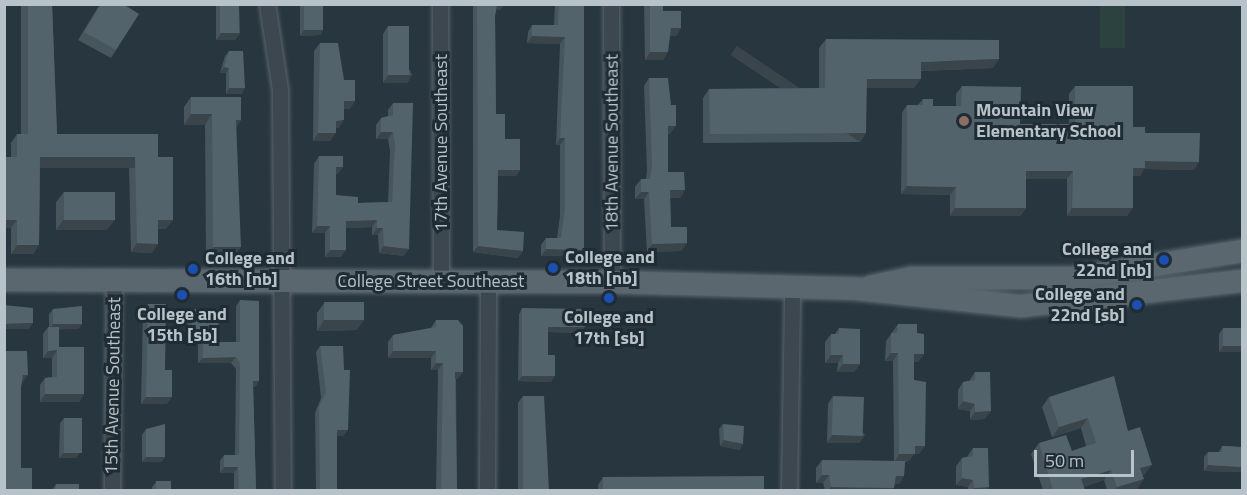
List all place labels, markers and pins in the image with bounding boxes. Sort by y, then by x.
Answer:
place label: Mountain View Elementary School [976,100,1121,142]
marker: Mountain View Elementary School [957,114,971,128]
place label: College and 22nd [nb] [1062,239,1152,282]
place label: College and 18th [nb] [565,247,655,290]
place label: College and 16th [nb] [205,248,295,290]
marker: College and 22nd [nb] [1157,253,1171,267]
marker: College and 18th [nb] [546,261,560,275]
marker: College and 16th [nb] [186,262,200,276]
place label: College and 22nd [sb] [1035,284,1125,326]
marker: College and 15th [sb] [175,288,189,302]
marker: College and 17th [sb] [602,291,616,305]
marker: College and 22nd [sb] [1130,298,1144,312]
place label: College and 15th [sb] [137,304,227,346]
place label: College and 17th [sb] [564,307,654,350]

